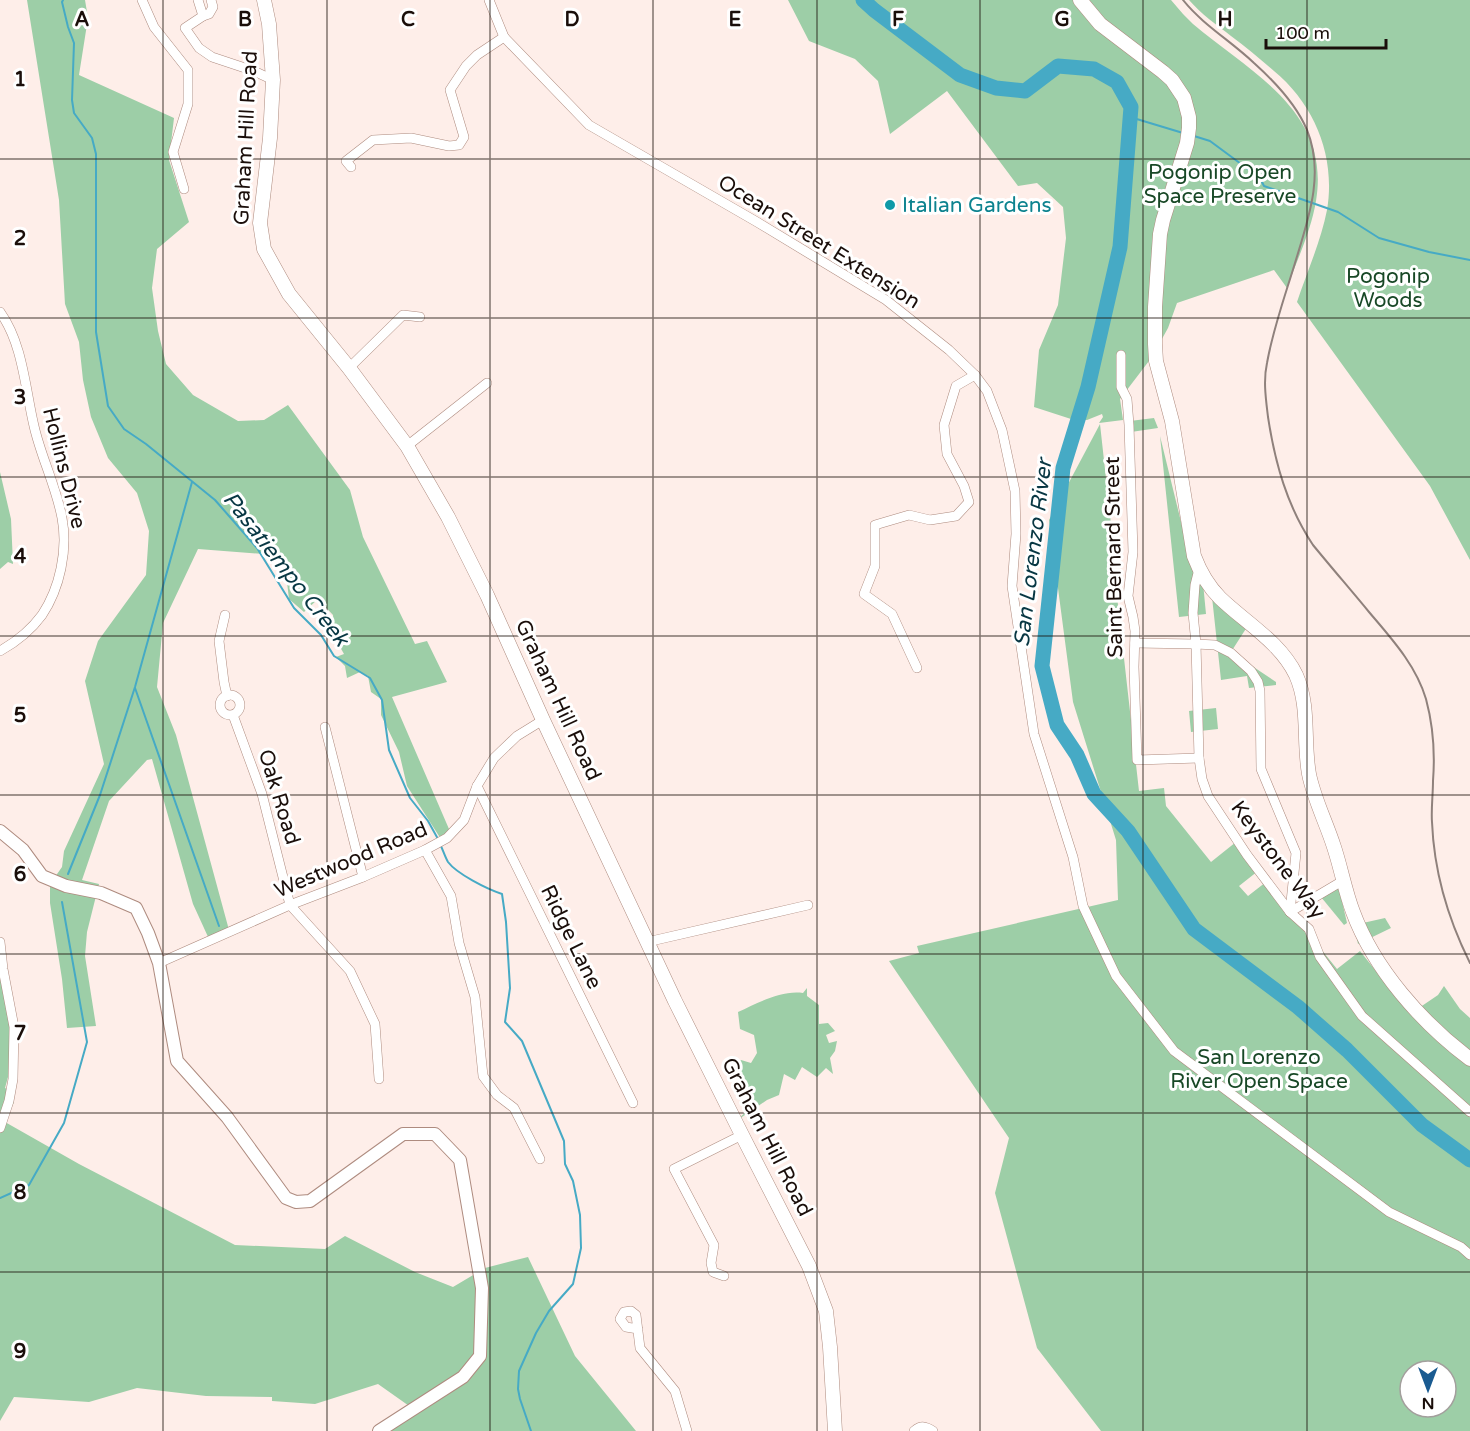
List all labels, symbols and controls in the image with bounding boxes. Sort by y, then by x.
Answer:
text: A [75,8,90,32]
text: B [238,8,252,32]
text: C [401,8,415,32]
text: D [564,8,580,32]
text: E [729,8,742,32]
text: F [892,8,904,32]
text: G [1054,8,1070,32]
text: H [1217,8,1233,32]
scale bar [1266,12,1386,50]
text: 100 m [1275,22,1330,44]
street label: Graham Hill Road [229,50,263,226]
text: 1 [14,68,26,92]
park label: Pogonip Open Space Preserve [1144,160,1296,209]
street label: Ocean Street Extension [713,170,925,314]
place label: Italian Gardens [902,193,1052,218]
marker: Italian Gardens [883,198,897,212]
text: 2 [14,227,26,251]
park label: Pogonip Woods [1346,264,1430,313]
text: 3 [14,386,26,410]
street label: Hollins Drive [37,405,91,531]
water label: San Lorenzo River [1009,455,1058,648]
street label: Saint Bernard Street [1100,456,1128,658]
water label: Pasatiempo Creek [218,487,356,653]
text: 4 [14,545,27,569]
street label: Graham Hill Road [510,616,606,784]
text: 5 [14,704,26,728]
street label: Oak Road [253,746,305,848]
street label: Keystone Way [1226,796,1330,924]
street label: Westwood Road [271,817,431,903]
text: 6 [14,863,26,887]
street label: Ridge Lane [535,881,607,993]
text: 7 [14,1022,26,1046]
park label: San Lorenzo River Open Space [1170,1045,1348,1094]
street label: Graham Hill Road [716,1054,818,1220]
text: 8 [14,1181,26,1205]
text: 9 [14,1340,26,1364]
north arrow [1398,1359,1458,1419]
text: N [1422,1393,1434,1413]

